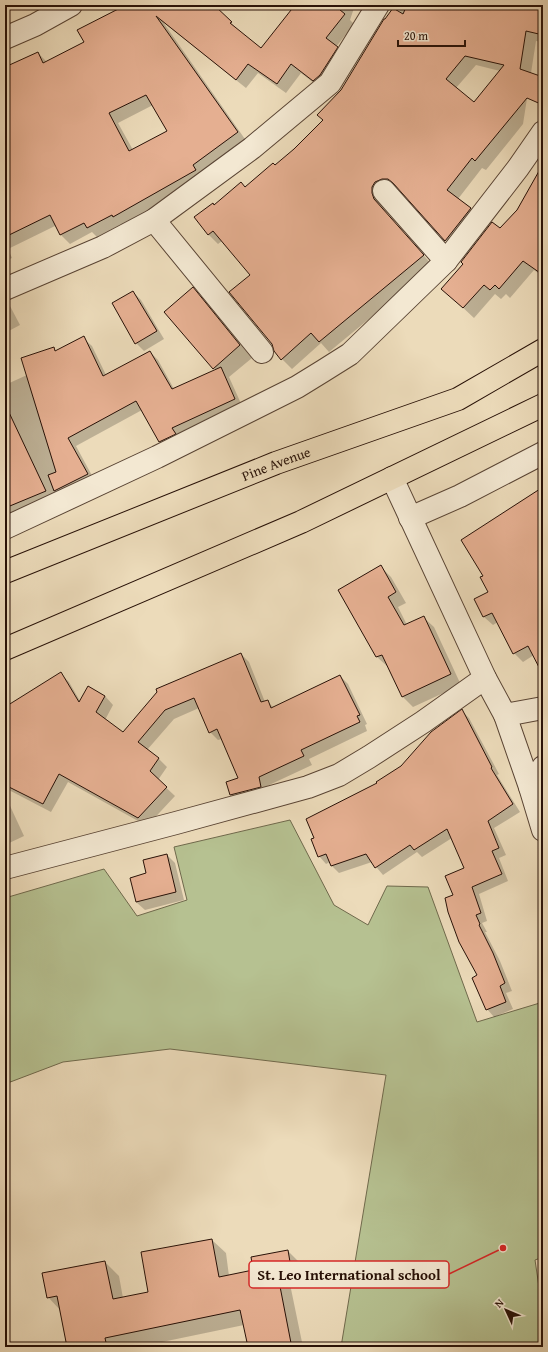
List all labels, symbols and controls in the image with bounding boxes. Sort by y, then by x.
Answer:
scale bar [398,22,465,48]
text: 20 m [404,27,428,44]
street label: Pine Avenue [239,442,314,486]
callout: St. Leo International school [249,1261,449,1288]
text: St. Leo International school [257,1264,441,1285]
north arrow [486,1290,526,1330]
text: N [490,1294,508,1311]

